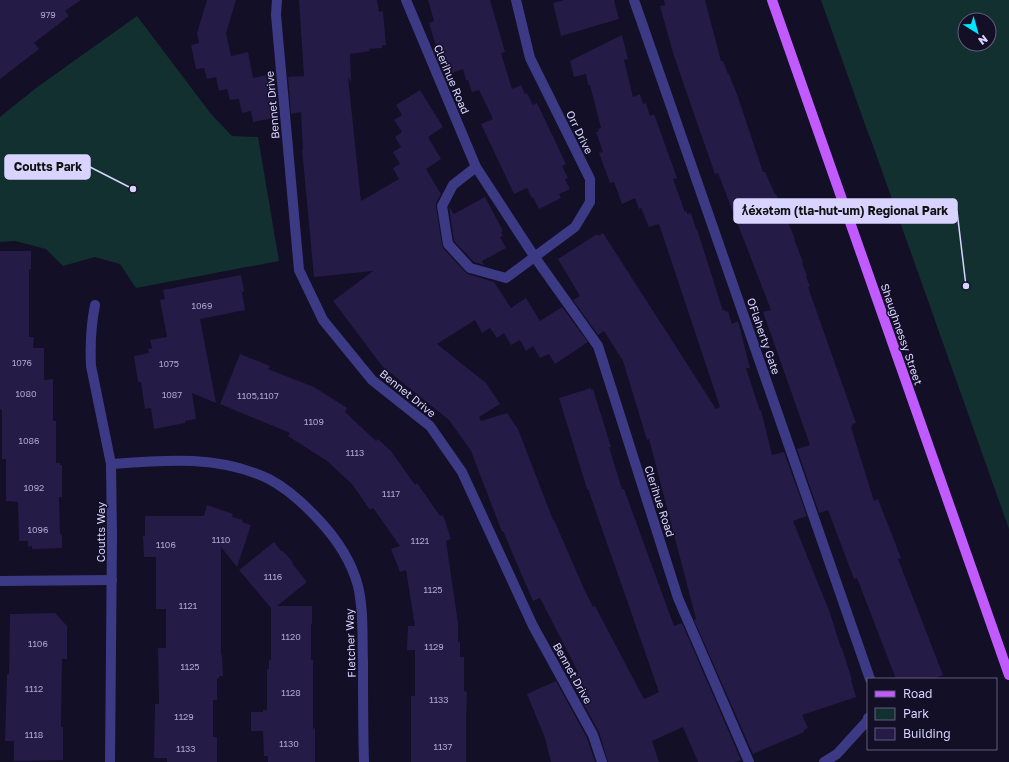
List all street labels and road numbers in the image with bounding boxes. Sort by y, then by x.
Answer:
street label: Clerihue Road [432,42,472,116]
street label: Bennet Drive [263,71,281,139]
street label: Orr Drive [564,108,596,156]
street label: Shaughnessy Street [879,282,925,386]
street label: OFlaherty Gate [745,296,783,376]
street label: Bennet Drive [377,367,439,419]
street label: Clerihue Road [642,464,678,538]
street label: Coutts Way [94,502,107,562]
street label: Fletcher Way [342,608,358,678]
street label: Bennet Drive [551,640,595,706]

